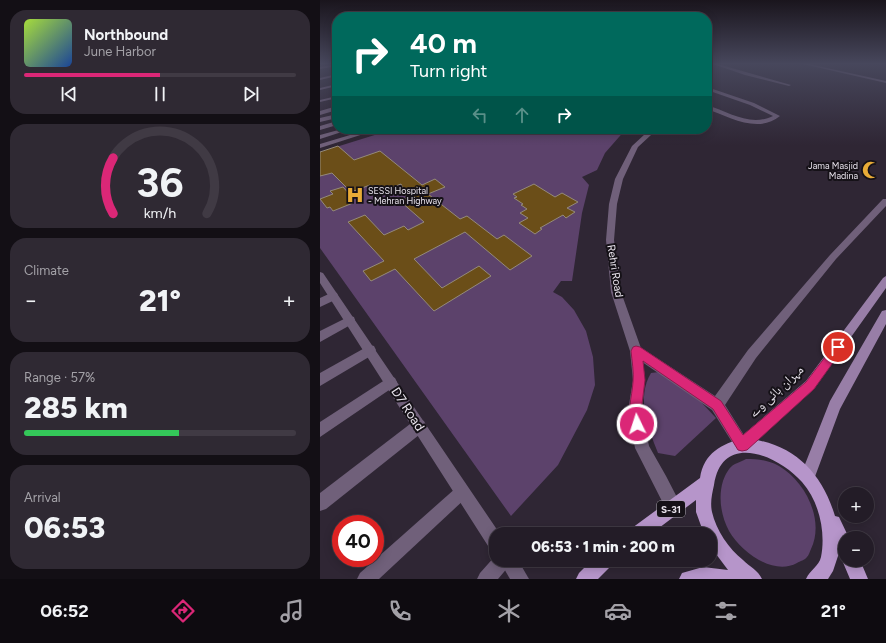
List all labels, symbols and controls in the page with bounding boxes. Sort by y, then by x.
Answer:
text: Northbound [84,26,168,44]
text: 40 m [410,26,477,60]
icon: right [344,28,396,80]
text: June Harbor [84,44,156,59]
text: Turn right [410,60,487,82]
icon: previous [58,83,80,105]
icon: pause [149,83,171,105]
icon: next [240,83,262,105]
icon: left [469,104,491,126]
icon: ahead [511,104,533,126]
icon: right [553,104,575,126]
text: 36 [136,157,184,207]
place label: Jama Masjid Madina [808,160,858,181]
mosque icon: Jama Masjid Madina [861,160,881,180]
hospital icon: SESSI Hospital - Mehran Highway [345,185,365,205]
place label: SESSI Hospital - Mehran Highway [368,185,442,206]
text: km/h [144,203,176,221]
street label: Rehri Road [604,244,626,298]
text: Climate [24,263,69,278]
text: 21° [139,282,181,319]
text: − [24,287,38,314]
text: + [282,287,296,314]
pin [821,330,855,364]
icon: arrive [827,336,849,358]
street label: مہران ہائی وے [746,362,807,421]
text: Range · 57% [24,370,95,385]
street label: D7 Road [388,384,428,434]
text: 285 km [24,389,128,426]
position arrow [616,403,658,445]
map controls [838,487,874,567]
button: + [838,487,874,523]
text: Arrival [24,490,61,505]
road number: S-31 [657,501,685,517]
text: 06:53 [24,509,105,546]
speed limit sign: 40 [332,515,384,567]
button: − [838,531,874,567]
text: 06:53 · 1 min · 200 m [531,538,675,556]
icon: directions [169,597,197,625]
icon: music [278,597,306,625]
icon: phone [386,597,414,625]
icon: climate [495,597,523,625]
icon: car [604,597,632,625]
icon: filters [712,597,740,625]
text: 06:52 [40,600,89,622]
text: 21° [821,600,846,622]

